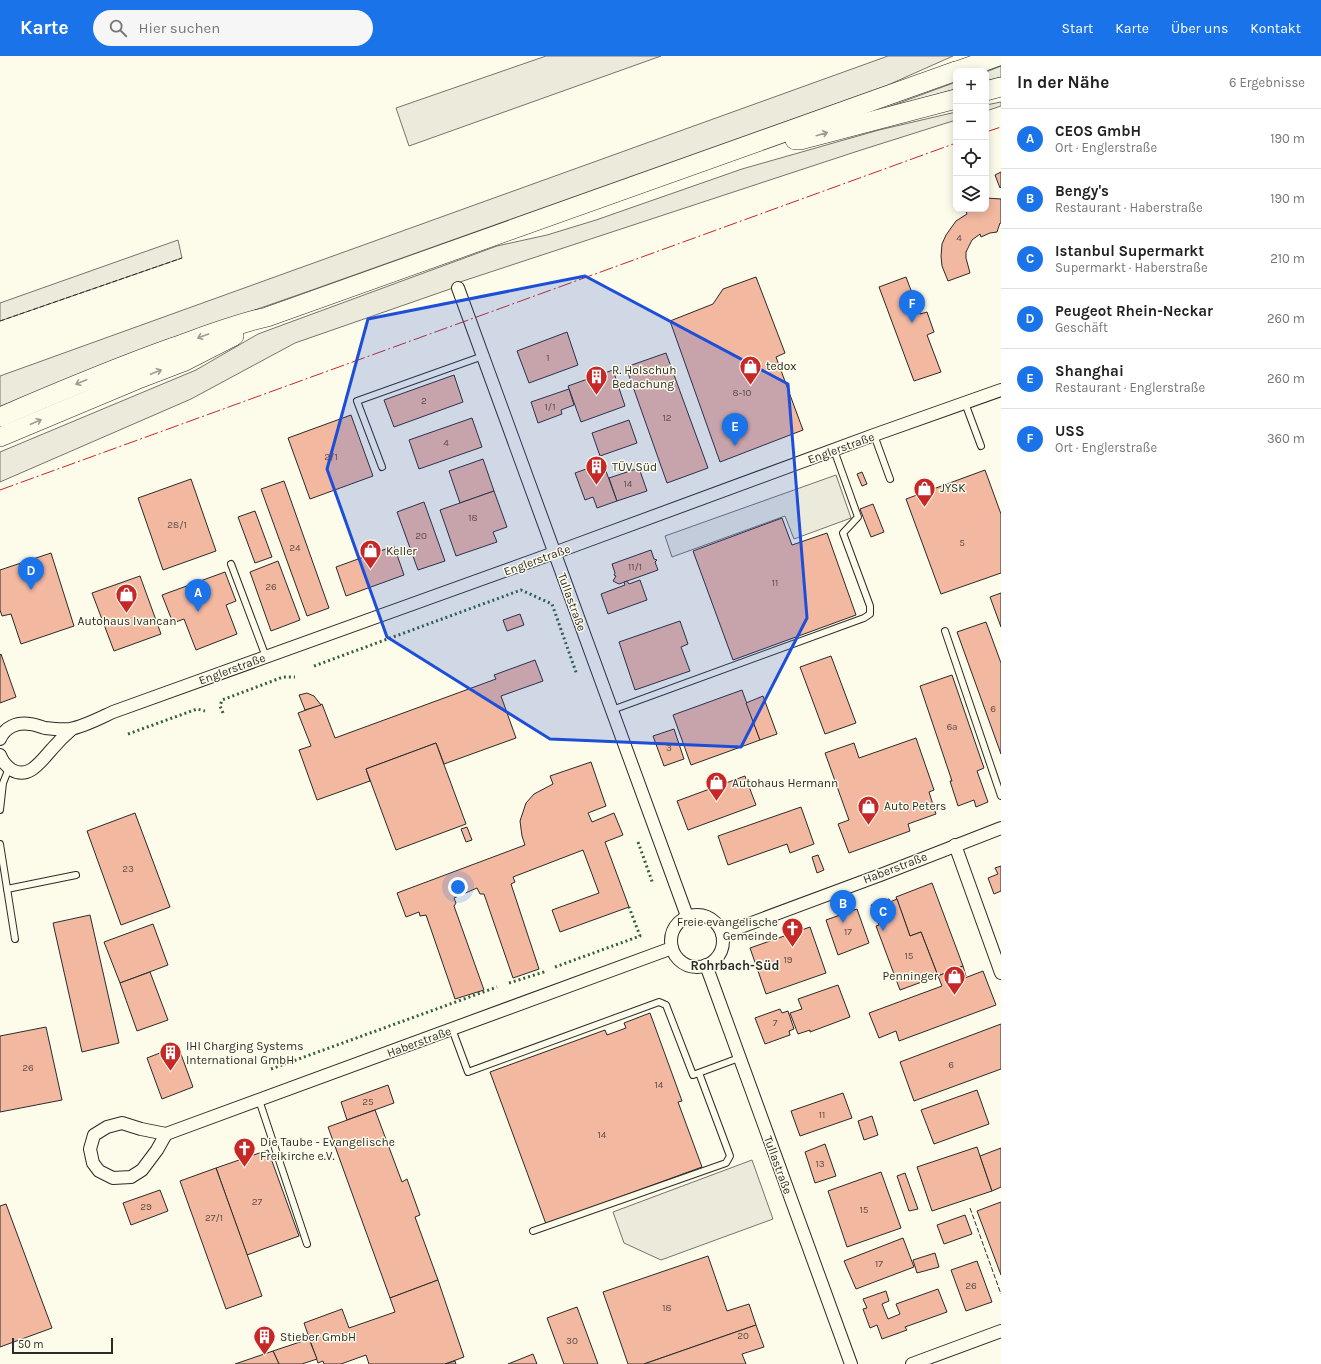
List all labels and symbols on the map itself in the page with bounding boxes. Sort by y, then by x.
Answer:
one-way arrow [815,130,828,137]
house number: 4 [956,232,962,244]
pin: F [899,290,925,323]
one-way arrow [197,333,209,341]
house number: 1 [546,352,550,364]
shop icon: tedox [737,353,763,386]
place label: tedox [766,359,796,373]
place label: R. Holschuh Bedachung [612,363,677,391]
building icon: R. Holschuh Bedachung [584,364,610,397]
one-way arrow [149,368,161,376]
one-way arrow [75,379,87,386]
house number: 8-10 [733,387,751,399]
house number: 2 [421,395,427,407]
house number: 1/1 [545,401,555,413]
house number: 12 [662,412,672,424]
pin: E [722,413,748,446]
one-way arrow [29,418,41,425]
street label: Englerstraße [806,429,876,467]
house number: 4 [443,437,449,449]
house number: 2/1 [324,451,338,463]
building icon: TÜV Süd [583,454,609,487]
place label: TÜV Süd [612,460,657,474]
shop icon: JYSK [912,475,938,508]
house number: 14 [624,478,633,490]
place label: JYSK [940,481,966,495]
house number: 18 [468,512,478,524]
house number: 28/1 [167,519,187,531]
house number: 20 [415,530,427,542]
house number: 5 [959,537,965,549]
shop icon: Keller [357,538,383,571]
street label: Englerstraße [502,541,572,579]
house number: 24 [289,542,301,554]
place label: Keller [386,544,417,558]
pin: D [18,557,44,590]
house number: 11/1 [628,561,642,573]
street label: Tullastraße [555,571,589,633]
house number: 11 [772,577,778,589]
pin: A [185,579,211,612]
shop icon: Autohaus Ivancan [114,581,140,614]
house number: 26 [265,581,277,593]
place label: Autohaus Ivancan [78,614,176,628]
street label: Englerstraße [197,650,267,688]
house number: 6 [990,703,996,715]
house number: 6a [946,721,958,733]
house number: 3 [666,742,672,754]
shop icon: Autohaus Hermann [703,770,729,803]
place label: Autohaus Hermann [732,776,838,790]
shop icon: Auto Peters [855,793,881,826]
place label: Auto Peters [884,799,946,813]
street label: Haberstraße [861,849,929,887]
house number: 23 [122,863,134,875]
your location [448,877,468,897]
pin: B [830,890,856,923]
pin: C [870,898,896,931]
place label: Freie evangelische Gemeinde [677,915,778,943]
church icon: Freie evangelische Gemeinde [780,916,806,949]
house number: 17 [844,926,852,938]
house number: 15 [905,950,914,962]
house number: 19 [783,954,793,966]
district label: Rohrbach-Süd [691,958,779,973]
shop icon: Penninger [941,963,967,996]
place label: Penninger [883,969,939,983]
house number: 7 [773,1017,778,1029]
street label: Haberstraße [385,1024,453,1060]
place label: IHI Charging Systems International GmbH [186,1039,304,1067]
building icon: IHI Charging Systems International GmbH [157,1040,183,1073]
house number: 6 [948,1059,954,1071]
house number: 26 [22,1062,34,1074]
house number: 14 [655,1079,664,1091]
house number: 25 [362,1096,374,1108]
house number: 11 [819,1109,825,1121]
house number: 14 [598,1129,607,1141]
street label: Tullastraße [761,1134,795,1196]
place label: Die Taube - Evangelische Freikirche e.V. [260,1135,395,1163]
church icon: Die Taube - Evangelische Freikirche e.V. [231,1136,257,1169]
house number: 13 [815,1158,825,1170]
house number: 27 [252,1196,263,1208]
house number: 29 [140,1201,152,1213]
house number: 15 [860,1204,869,1216]
house number: 27/1 [205,1212,223,1224]
house number: 17 [875,1258,883,1270]
house number: 26 [965,1280,977,1292]
house number: 18 [662,1302,672,1314]
building icon: Stieber GmbH [252,1324,278,1357]
place label: Stieber GmbH [280,1330,356,1344]
house number: 20 [737,1330,749,1342]
house number: 30 [566,1335,578,1347]
scale bar [12,1336,113,1355]

